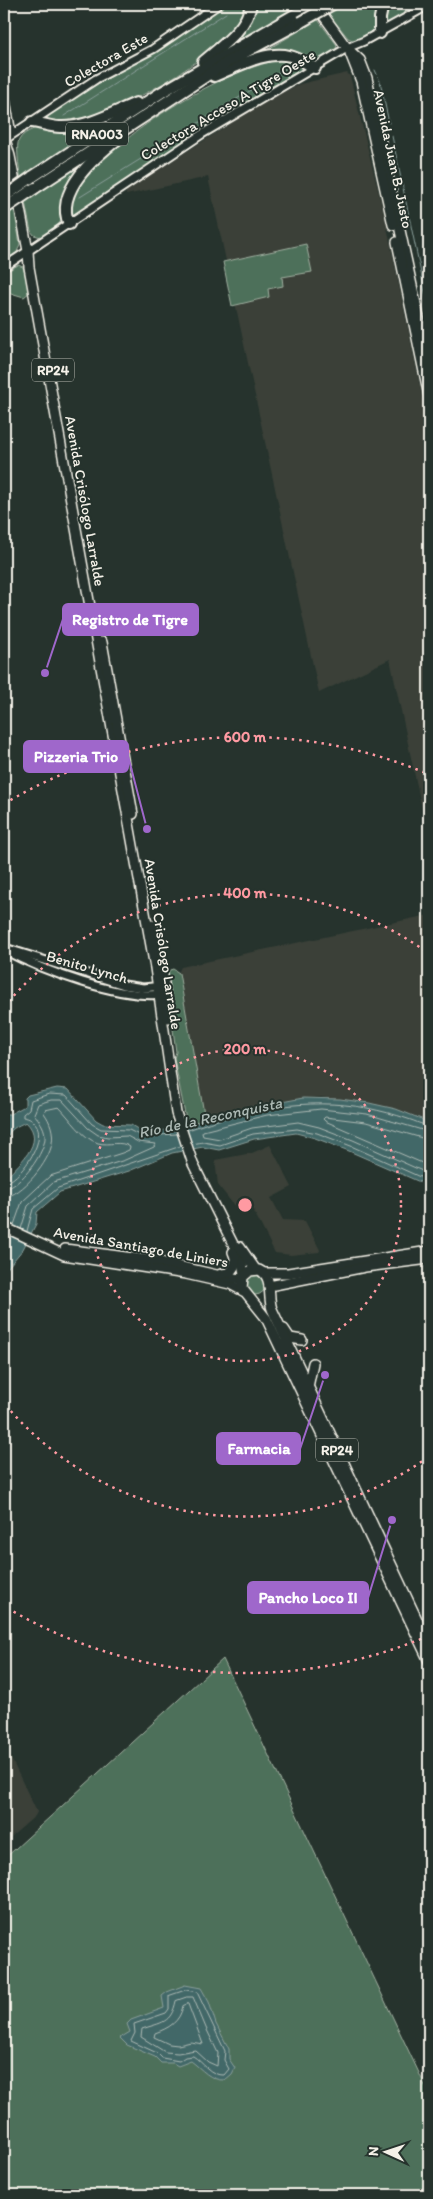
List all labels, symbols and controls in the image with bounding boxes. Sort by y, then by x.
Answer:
street label: Colectora Este [61,29,151,91]
street label: Colectora Acceso A Tigre Oeste [137,46,319,164]
street label: Avenida Juan B. Justo [369,88,417,230]
road number: RNA003 [66,122,128,146]
road number: RP24 [32,358,74,382]
street label: Avenida Crisólogo Larralde [61,414,109,588]
callout: Registro de Tigre [63,604,198,635]
text: Registro de Tigre [72,610,188,630]
text: 600 m [224,728,267,746]
callout: Pizzeria Trio [24,741,128,772]
text: Pizzeria Trio [34,747,118,766]
street label: Avenida Crisólogo Larralde [141,857,185,1031]
text: 400 m [223,884,267,902]
street label: Benito Lynch [44,947,130,987]
text: 200 m [224,1040,267,1058]
water label: Río de la Reconquista [137,1093,285,1142]
centre of rings [236,1196,254,1214]
street label: Avenida Santiago de Liniers [52,1223,230,1271]
callout: Farmacia [217,1433,300,1464]
road number: RP24 [316,1438,358,1462]
text: Farmacia [227,1439,291,1458]
callout: Pancho Loco II [248,1582,368,1613]
text: Pancho Loco II [258,1588,358,1607]
north arrow [360,2126,410,2176]
text: N [365,2146,382,2157]

